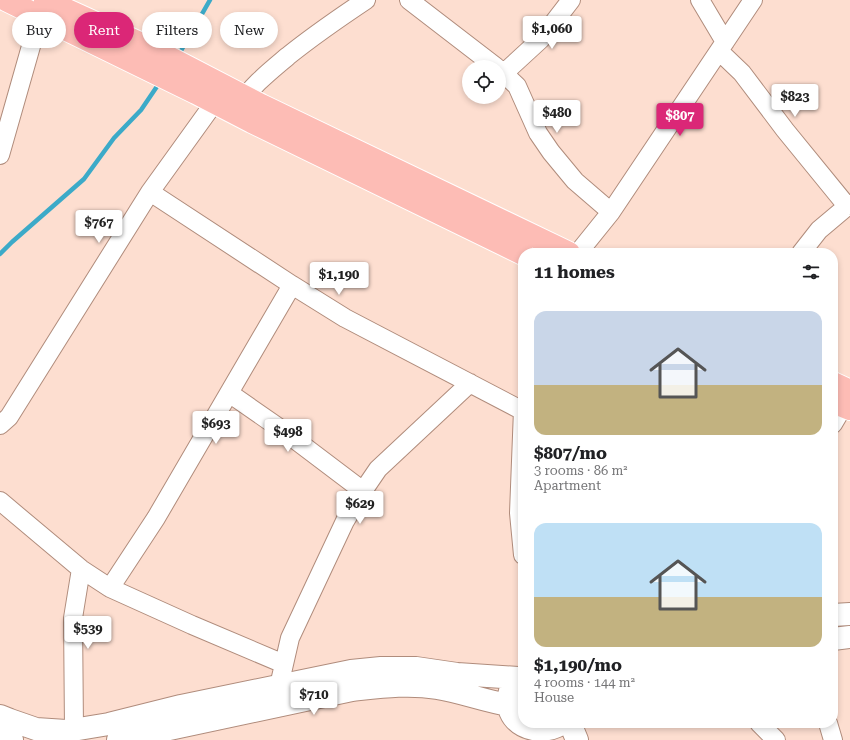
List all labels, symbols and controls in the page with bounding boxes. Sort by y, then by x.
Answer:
chip: Buy [12,12,66,48]
chip: Rent [74,12,134,48]
chip: Filters [142,12,212,48]
chip: New [220,12,278,48]
pin: $1,060 [519,16,585,50]
text: $1,060 [532,21,572,36]
map controls [462,60,506,104]
button: locate [462,60,506,104]
pin: $823 [771,84,819,118]
text: $823 [780,89,810,104]
pin: $480 [533,100,581,134]
pin: $807 [656,103,704,137]
text: $480 [542,105,572,120]
text: $807 [665,108,695,123]
pin: $767 [75,210,123,244]
text: $767 [84,215,114,230]
icon: filters [800,261,822,283]
pin: $1,190 [306,262,372,296]
text: 11 homes [534,262,615,282]
text: $1,190 [319,267,359,282]
icon: home [642,337,714,409]
pin: $693 [192,411,240,445]
text: $693 [201,416,231,431]
pin: $498 [264,419,312,453]
text: $498 [273,424,303,439]
text: $807/mo [534,443,607,463]
text: 3 rooms · 86 m² [534,463,628,478]
text: Apartment [534,478,601,493]
pin: $629 [336,491,384,525]
text: $629 [345,496,375,511]
icon: home [642,549,714,621]
pin: $539 [64,616,112,650]
text: $539 [73,621,103,636]
text: $1,190/mo [534,655,622,675]
text: 4 rooms · 144 m² [534,675,635,690]
pin: $710 [290,682,338,716]
text: $710 [299,687,329,702]
text: House [534,690,574,705]

